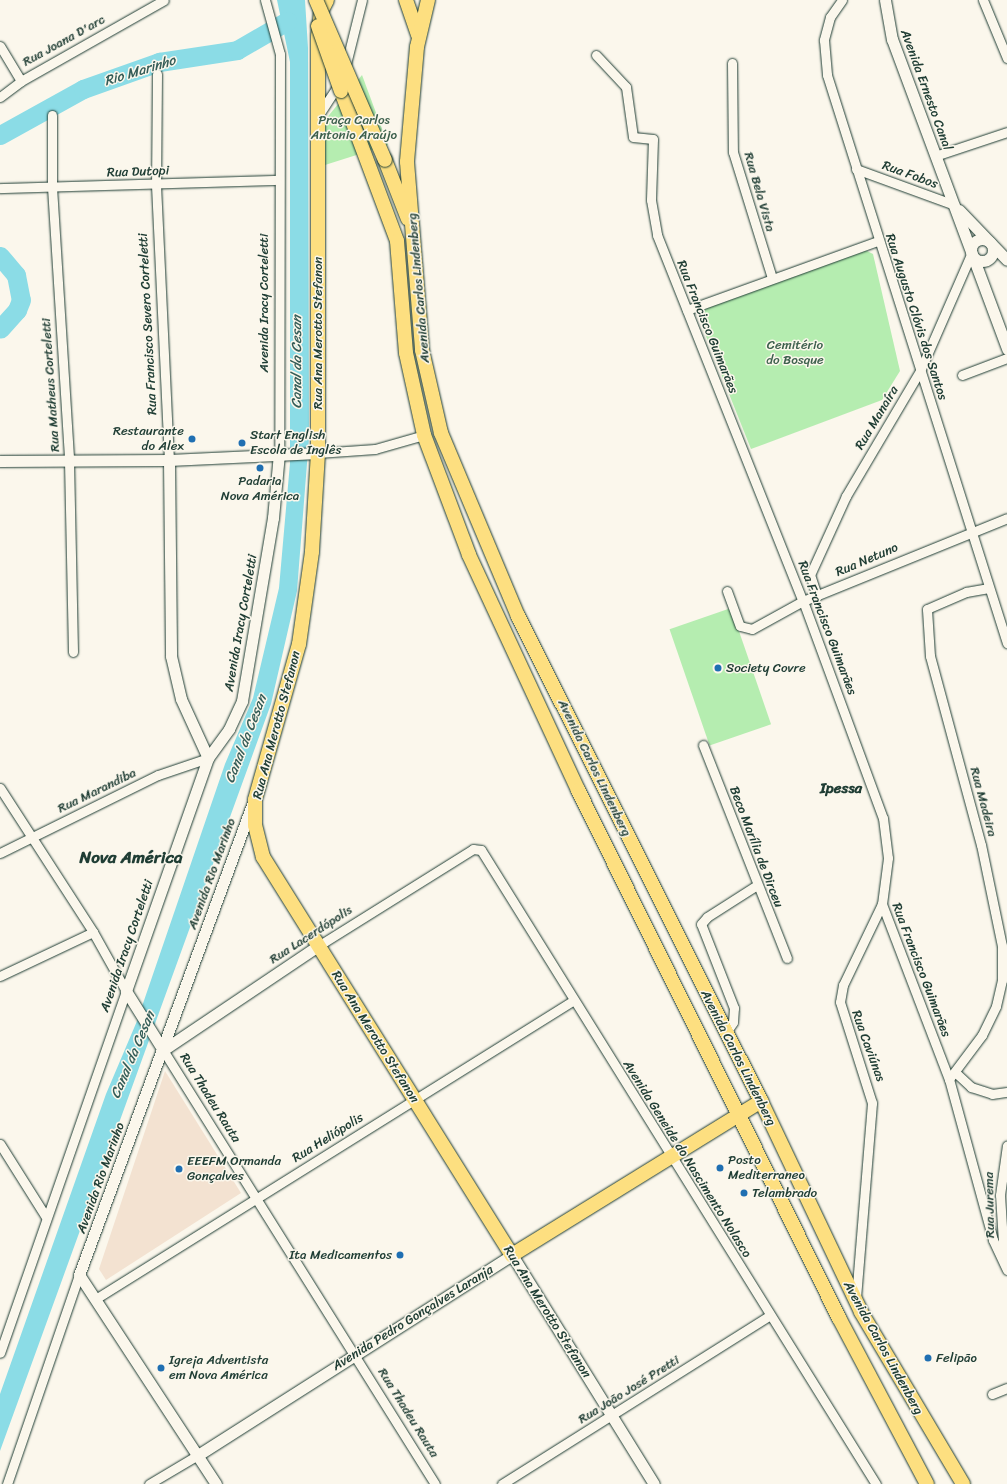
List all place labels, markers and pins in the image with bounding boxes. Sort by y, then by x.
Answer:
place label: Restaurante do Alex [113,424,184,455]
place label: Start English Escola de Inglês [250,428,342,459]
marker: Restaurante do Alex [187,434,197,444]
marker: Start English Escola de Inglês [237,438,247,448]
marker: Padaria Nova América [255,463,265,473]
place label: Padaria Nova América [221,474,299,505]
place label: Society Covre [726,660,806,676]
marker: Society Covre [713,663,723,673]
place label: Posto Mediterraneo [728,1153,805,1184]
place label: EEEFM Ormanda Gonçalves [187,1154,281,1185]
marker: Posto Mediterraneo [715,1163,725,1173]
marker: EEEFM Ormanda Gonçalves [174,1164,184,1174]
place label: Telambrado [752,1185,817,1201]
marker: Telambrado [739,1188,749,1198]
place label: Ita Medicamentos [289,1247,392,1263]
marker: Ita Medicamentos [395,1250,405,1260]
place label: Felipão [936,1350,977,1366]
place label: Igreja Adventista em Nova América [169,1353,269,1384]
marker: Felipão [923,1353,933,1363]
marker: Igreja Adventista em Nova América [156,1363,166,1373]

